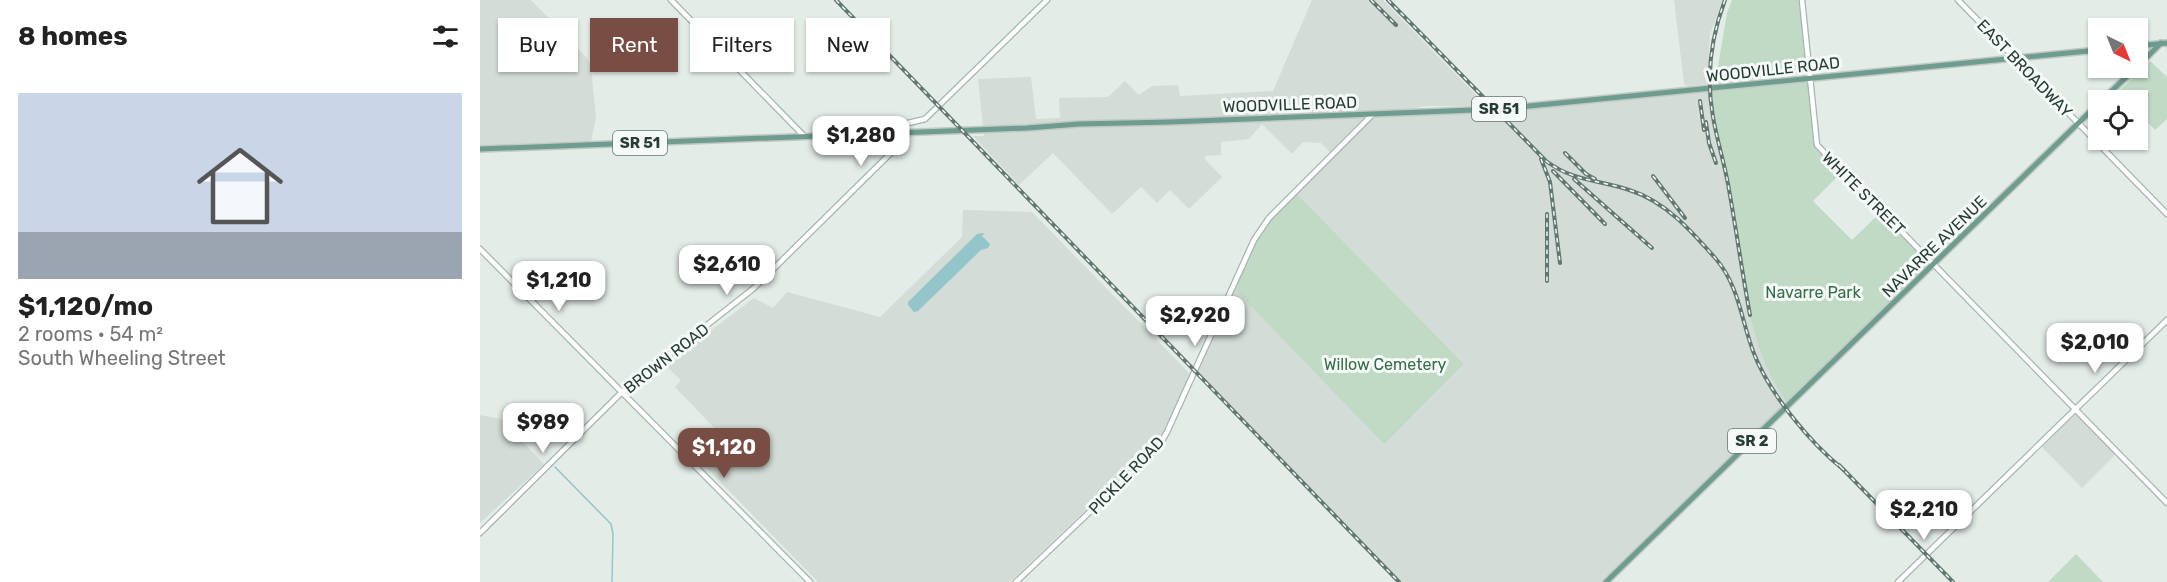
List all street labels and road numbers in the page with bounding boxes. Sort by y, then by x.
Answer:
street label: EAST BROADWAY [1973,16,2076,121]
street label: WOODVILLE ROAD [1705,53,1841,86]
street label: WOODVILLE ROAD [1223,93,1357,116]
road number: SR 51 [1472,97,1526,121]
road number: SR 51 [613,131,667,155]
street label: WHITE STREET [1818,148,1909,239]
street label: NAVARRE AVENUE [1878,192,1991,301]
street label: BROWN ROAD [620,319,713,397]
road number: SR 2 [1728,429,1776,453]
street label: PICKLE ROAD [1085,433,1168,518]

